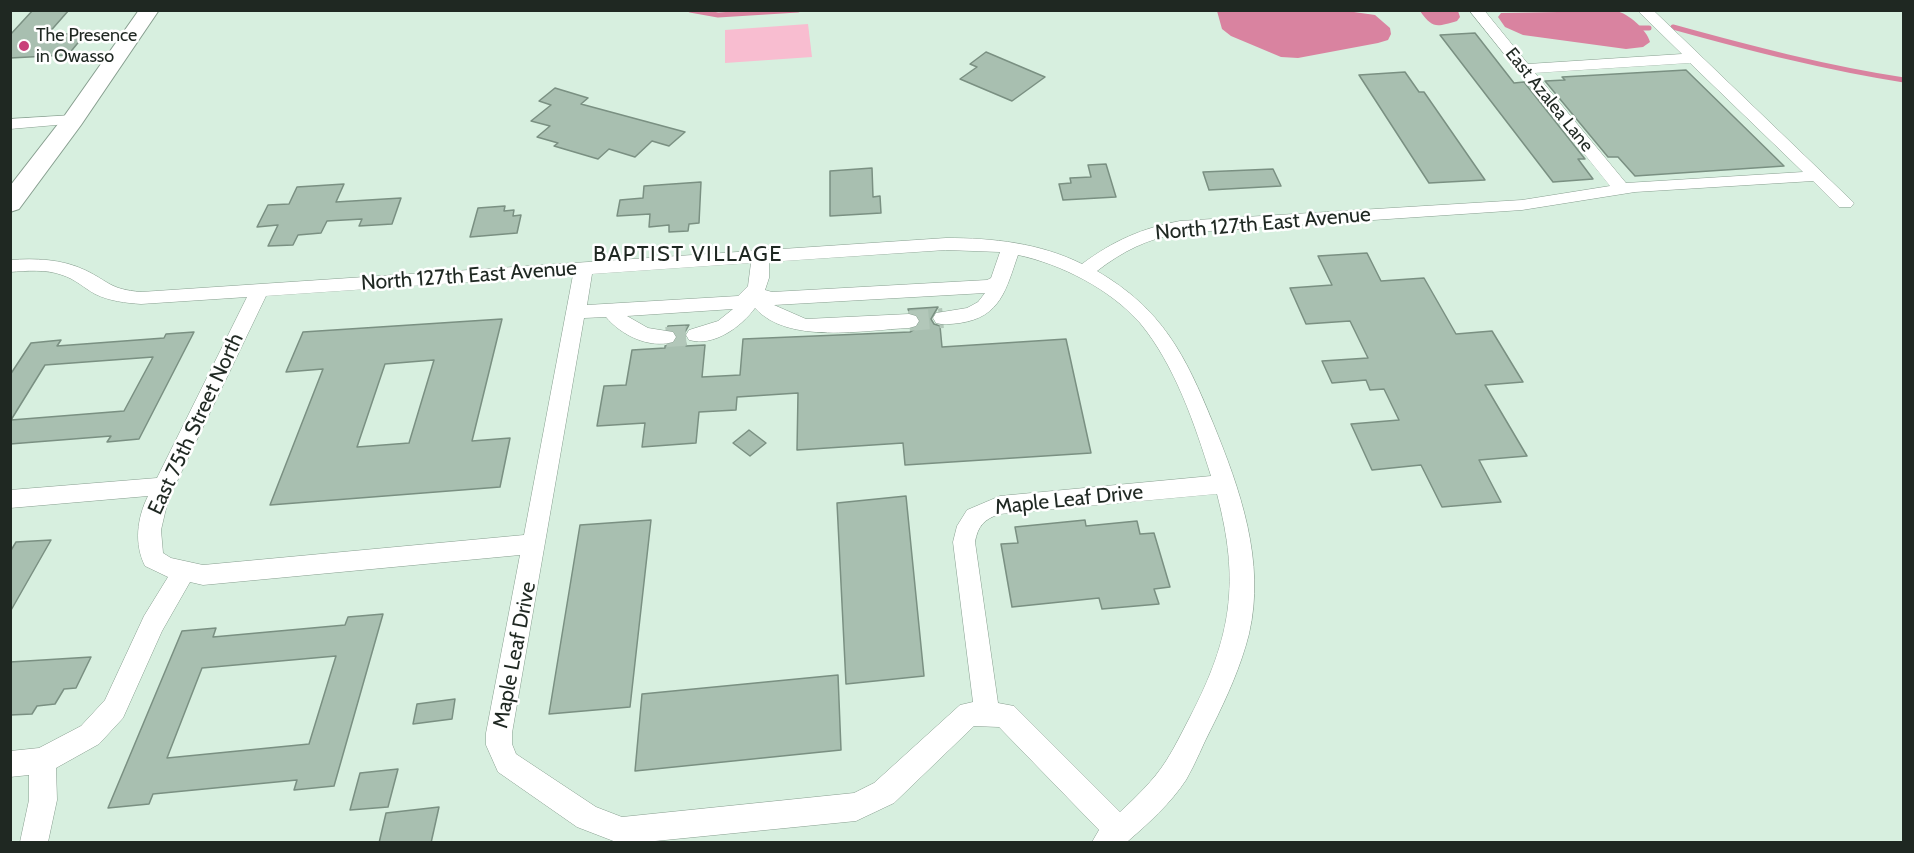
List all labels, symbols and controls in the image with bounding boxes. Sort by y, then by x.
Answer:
place label: The Presence in Owasso [36,25,137,68]
marker: The Presence in Owasso [17,39,31,53]
street label: East Azalea Lane [1501,44,1597,156]
street label: North 127th East Avenue [1154,202,1372,246]
district label: BAPTIST VILLAGE [593,242,783,268]
street label: North 127th East Avenue [360,256,578,296]
street label: East 75th Street North [143,329,249,519]
street label: Maple Leaf Drive [994,480,1144,520]
street label: Maple Leaf Drive [488,580,542,730]

